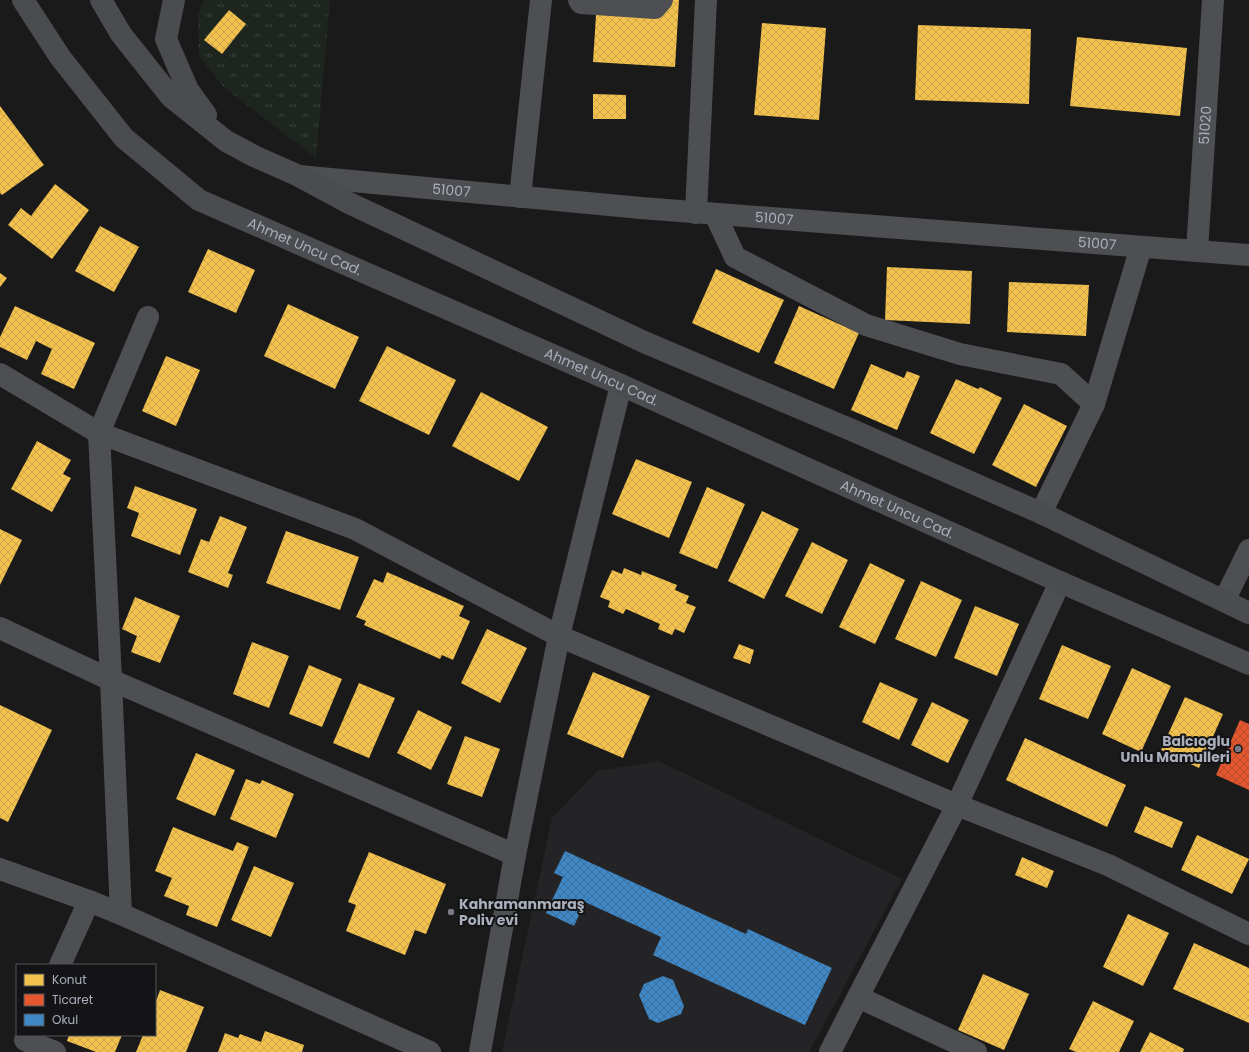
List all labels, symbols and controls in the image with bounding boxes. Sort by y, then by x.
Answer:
street label: 51020 [1194,105,1216,145]
street label: 51007 [431,179,472,202]
street label: 51007 [754,207,794,230]
street label: Ahmet Uncu Cad. [245,213,365,280]
street label: 51007 [1077,232,1117,255]
street label: Ahmet Uncu Cad. [541,343,662,411]
street label: Ahmet Uncu Cad. [837,475,957,543]
place label: Balcıoglu Unlu Mamulleri [1121,731,1230,767]
marker: Balcıoglu Unlu Mamulleri [1233,744,1243,754]
place label: Kahramanmaraş Poliv evi [459,894,585,930]
marker: Kahramanmaraş Poliv evi [446,907,456,917]
legend [16,964,156,1036]
text: Konut [52,971,87,988]
text: Ticaret [52,991,93,1008]
text: Okul [52,1011,78,1028]

